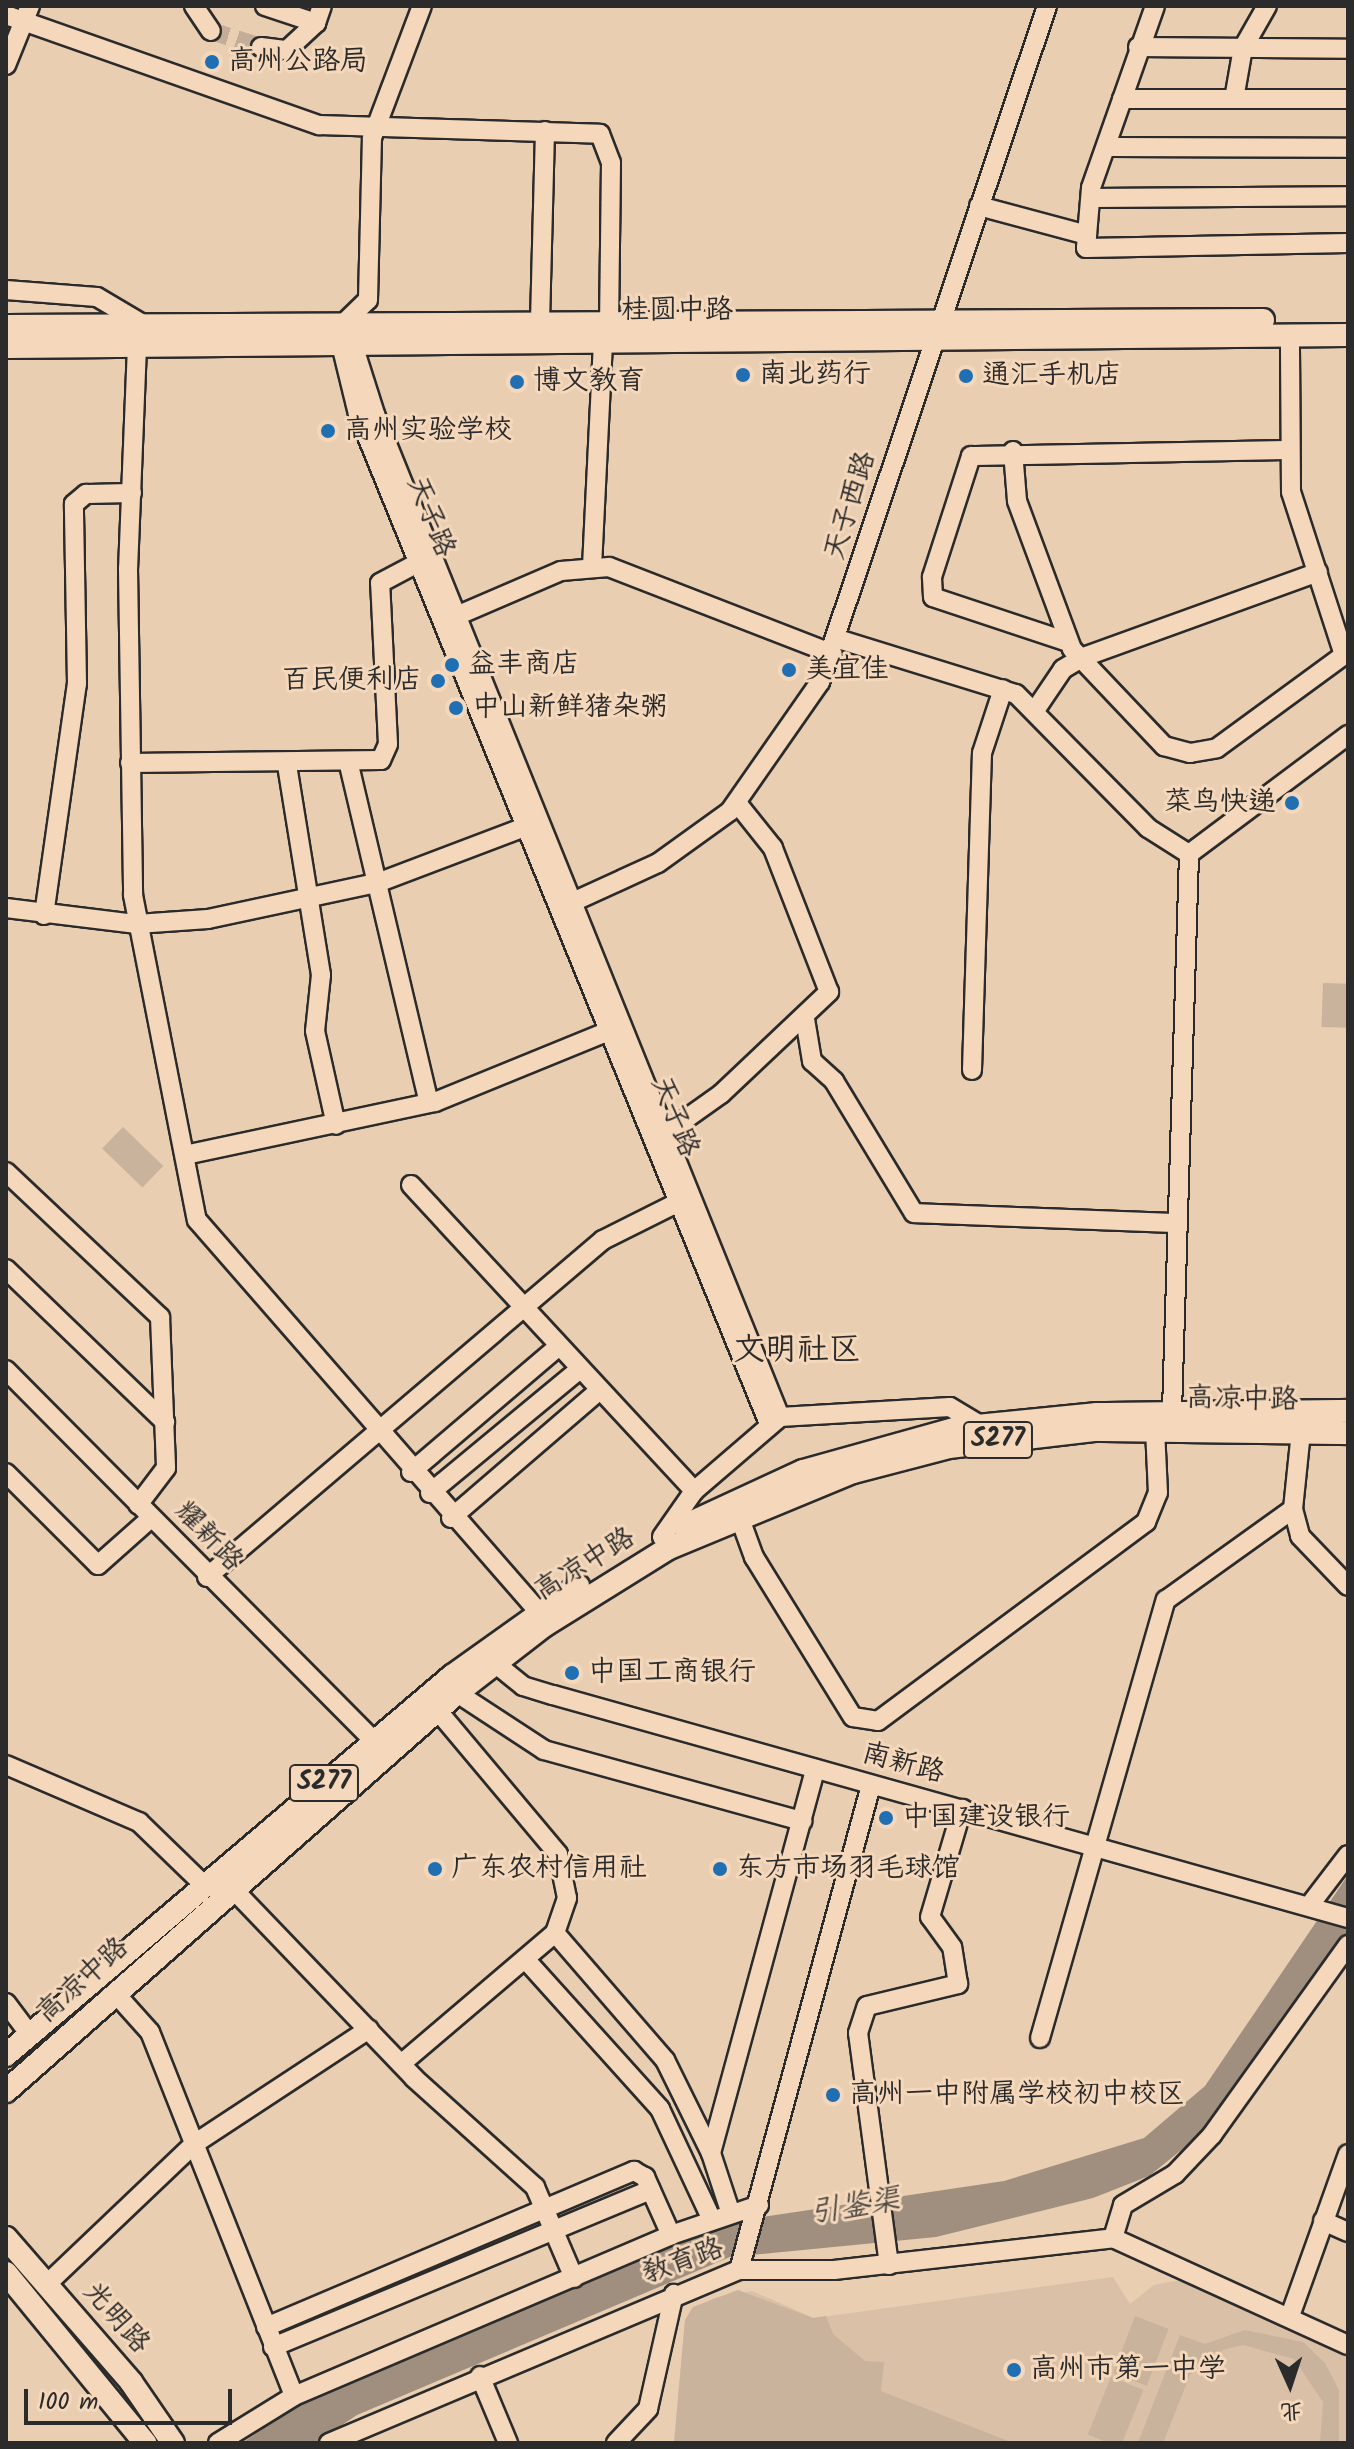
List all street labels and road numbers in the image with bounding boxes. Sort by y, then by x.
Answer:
street label: 桂圆中路 [621,294,733,328]
street label: 天子西路 [819,448,883,564]
street label: 天子路 [399,472,461,562]
street label: 天子路 [643,1072,705,1162]
street label: 高凉中路 [1186,1382,1298,1418]
road number: S277 [962,1418,1034,1462]
street label: 耀新路 [167,1495,249,1579]
street label: 高凉中路 [529,1521,641,1609]
street label: 南新路 [858,1737,948,1791]
road number: S277 [288,1761,360,1805]
street label: 高凉中路 [30,1931,136,2031]
street label: 教育路 [638,2232,728,2292]
street label: 光明路 [76,2275,156,2361]

